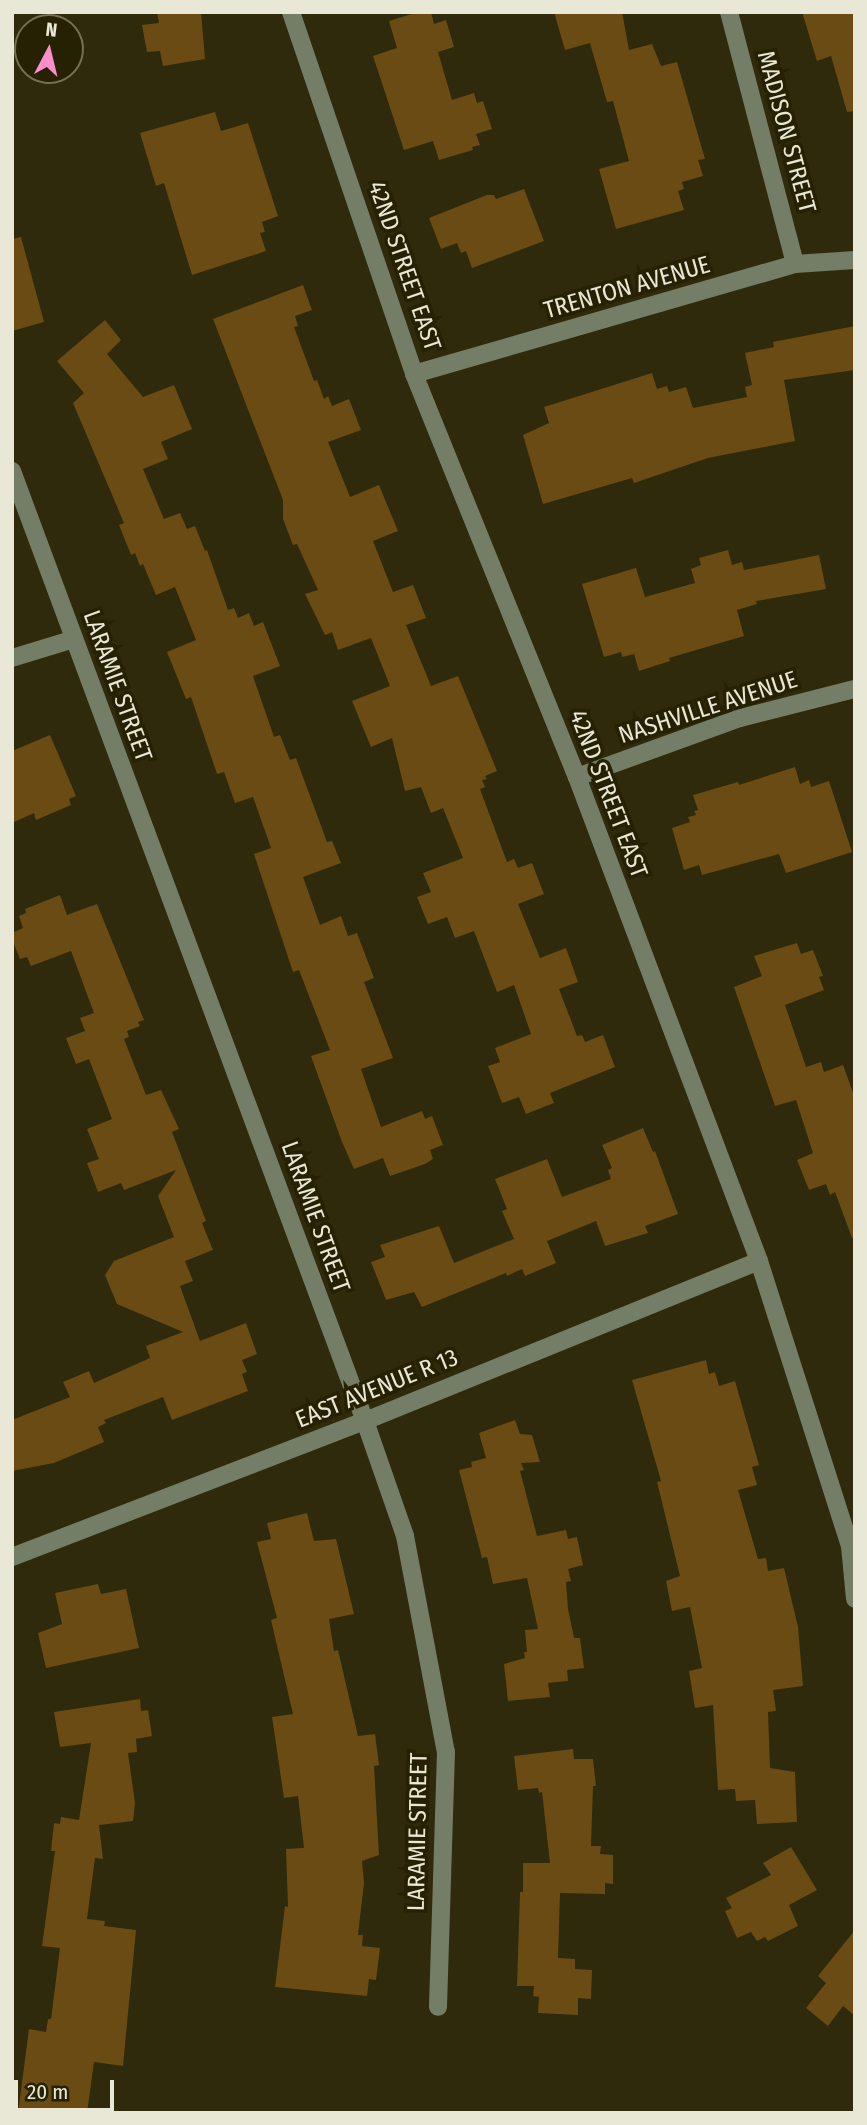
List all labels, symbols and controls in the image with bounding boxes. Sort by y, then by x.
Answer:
north arrow [14,14,84,84]
text: N [44,18,58,42]
street label: MADISON STREET [751,48,821,216]
street label: 42ND STREET EAST [362,178,446,354]
street label: TRENTON AVENUE [541,251,713,325]
street label: LARAMIE STREET [76,607,158,765]
street label: NASHVILLE AVENUE [615,666,801,750]
street label: 42ND STREET EAST [563,706,653,882]
street label: LARAMIE STREET [274,1138,356,1296]
street label: EAST AVENUE R 13 [292,1343,462,1435]
street label: LARAMIE STREET [402,1753,434,1911]
scale bar [18,2066,117,2110]
text: 20 m [27,2079,68,2105]

